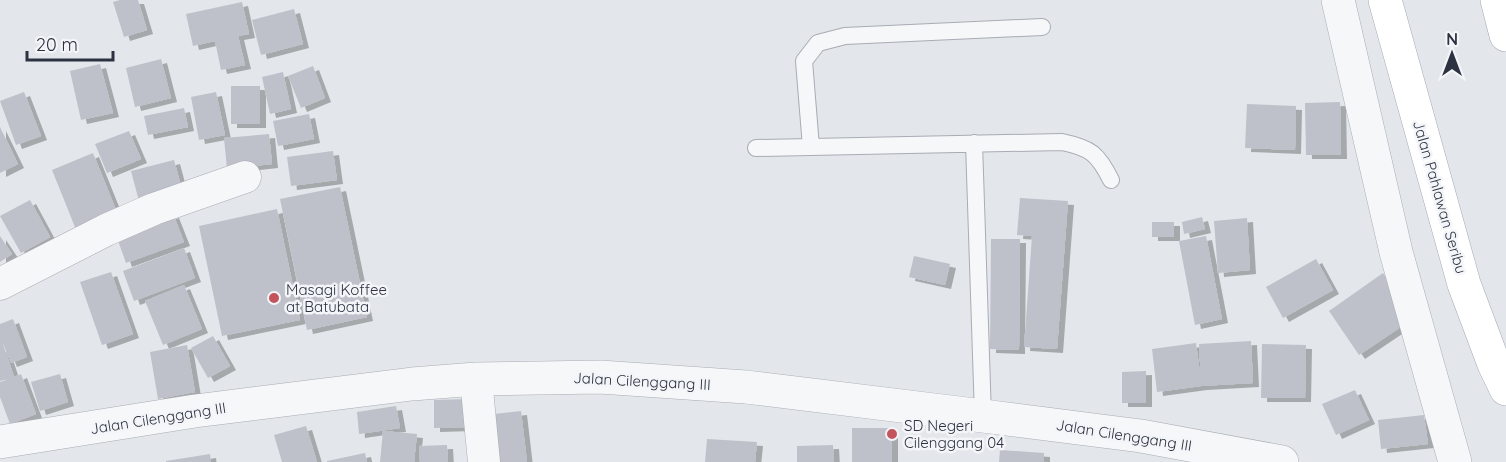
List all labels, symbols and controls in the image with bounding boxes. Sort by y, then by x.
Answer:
scale bar [27,24,112,62]
north arrow [1422,24,1482,84]
text: N [1446,29,1458,49]
text: 20 m [36,33,78,56]
street label: Jalan Pahlawan Seribu [1409,118,1471,276]
place label: Masagi Koffee at Batubata [286,280,387,316]
marker: Masagi Koffee at Batubata [267,291,281,305]
street label: Jalan Cilenggang III [573,368,711,394]
street label: Jalan Cilenggang III [89,398,227,438]
street label: Jalan Cilenggang III [1055,415,1193,455]
place label: SD Negeri Cilenggang 04 [904,416,1004,452]
marker: SD Negeri Cilenggang 04 [885,427,899,441]

